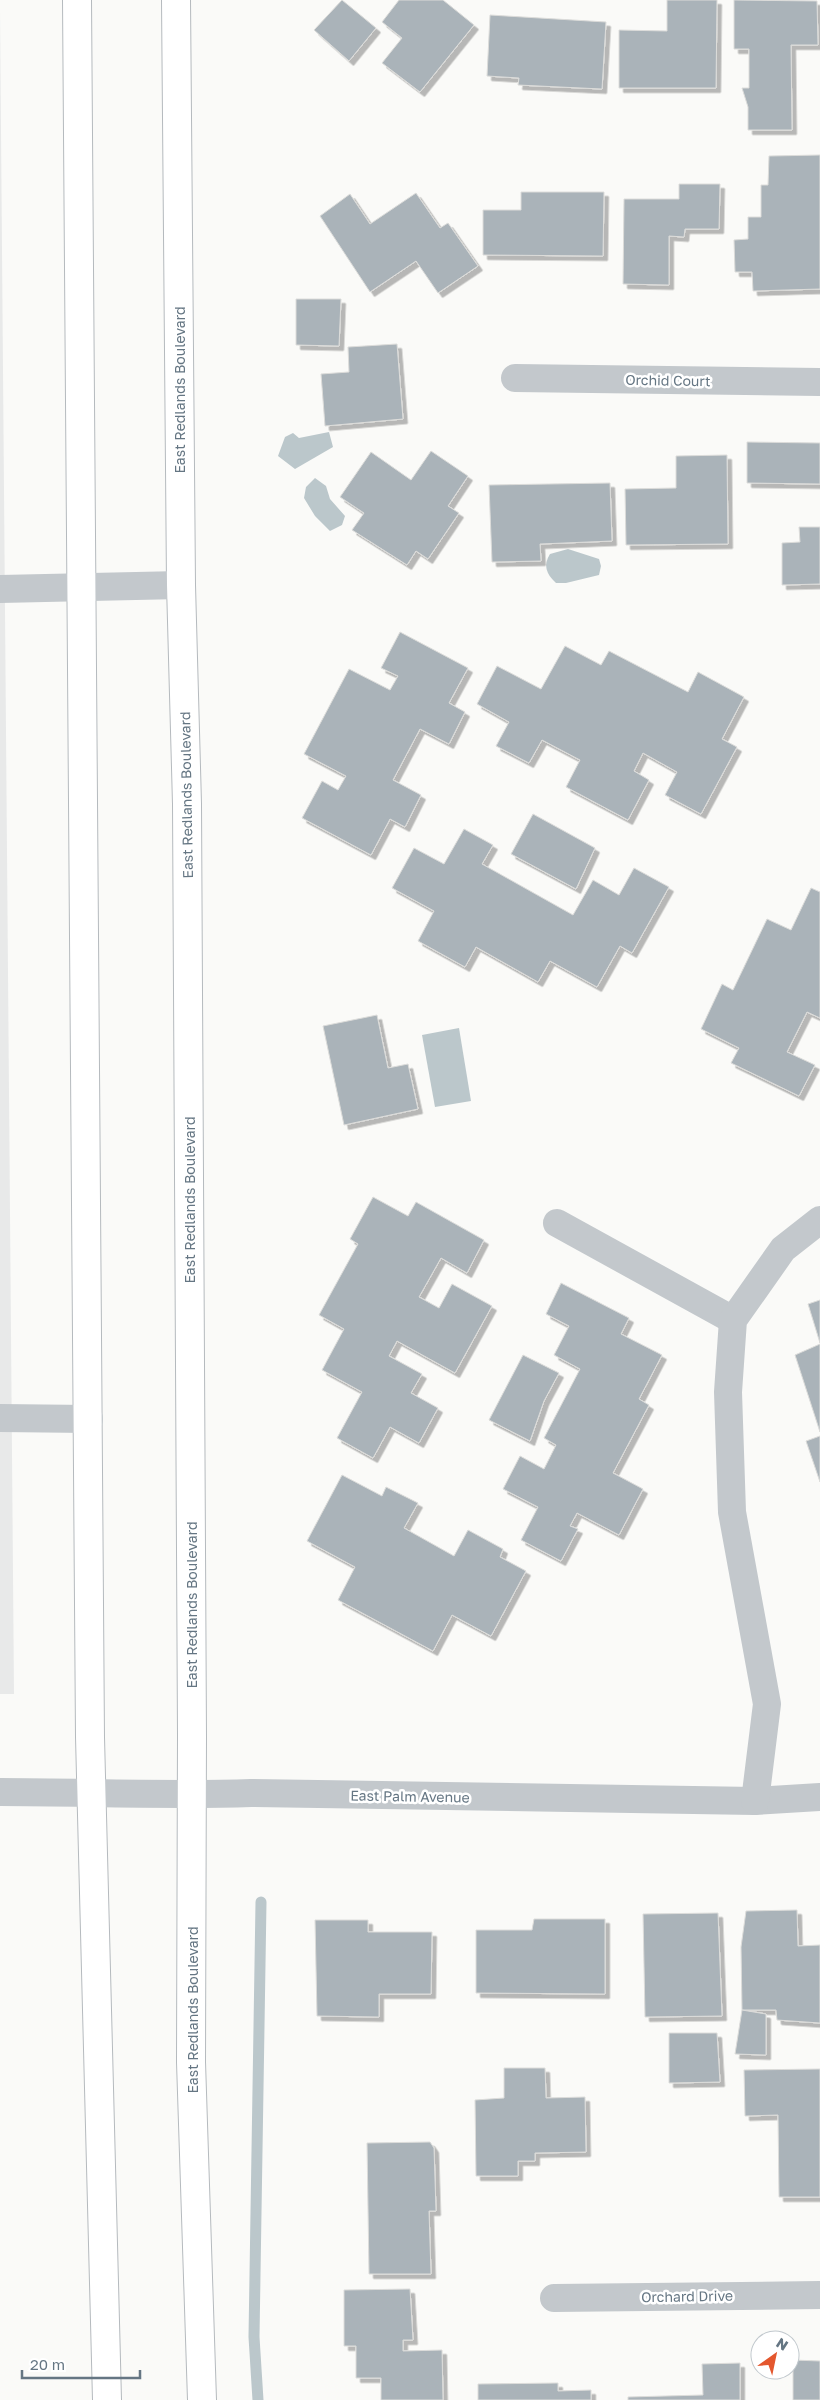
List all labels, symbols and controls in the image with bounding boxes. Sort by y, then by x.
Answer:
street label: East Redlands Boulevard [171,306,188,474]
street label: Orchid Court [625,371,711,389]
street label: East Redlands Boulevard [176,711,196,879]
street label: East Redlands Boulevard [181,1116,198,1284]
street label: East Redlands Boulevard [183,1521,200,1689]
street label: East Palm Avenue [350,1786,470,1806]
street label: East Redlands Boulevard [184,1926,201,2094]
street label: Orchard Drive [641,2287,733,2305]
north arrow [750,2330,800,2380]
text: N [773,2334,791,2354]
scale bar [22,2348,140,2380]
text: 20 m [30,2355,65,2373]

